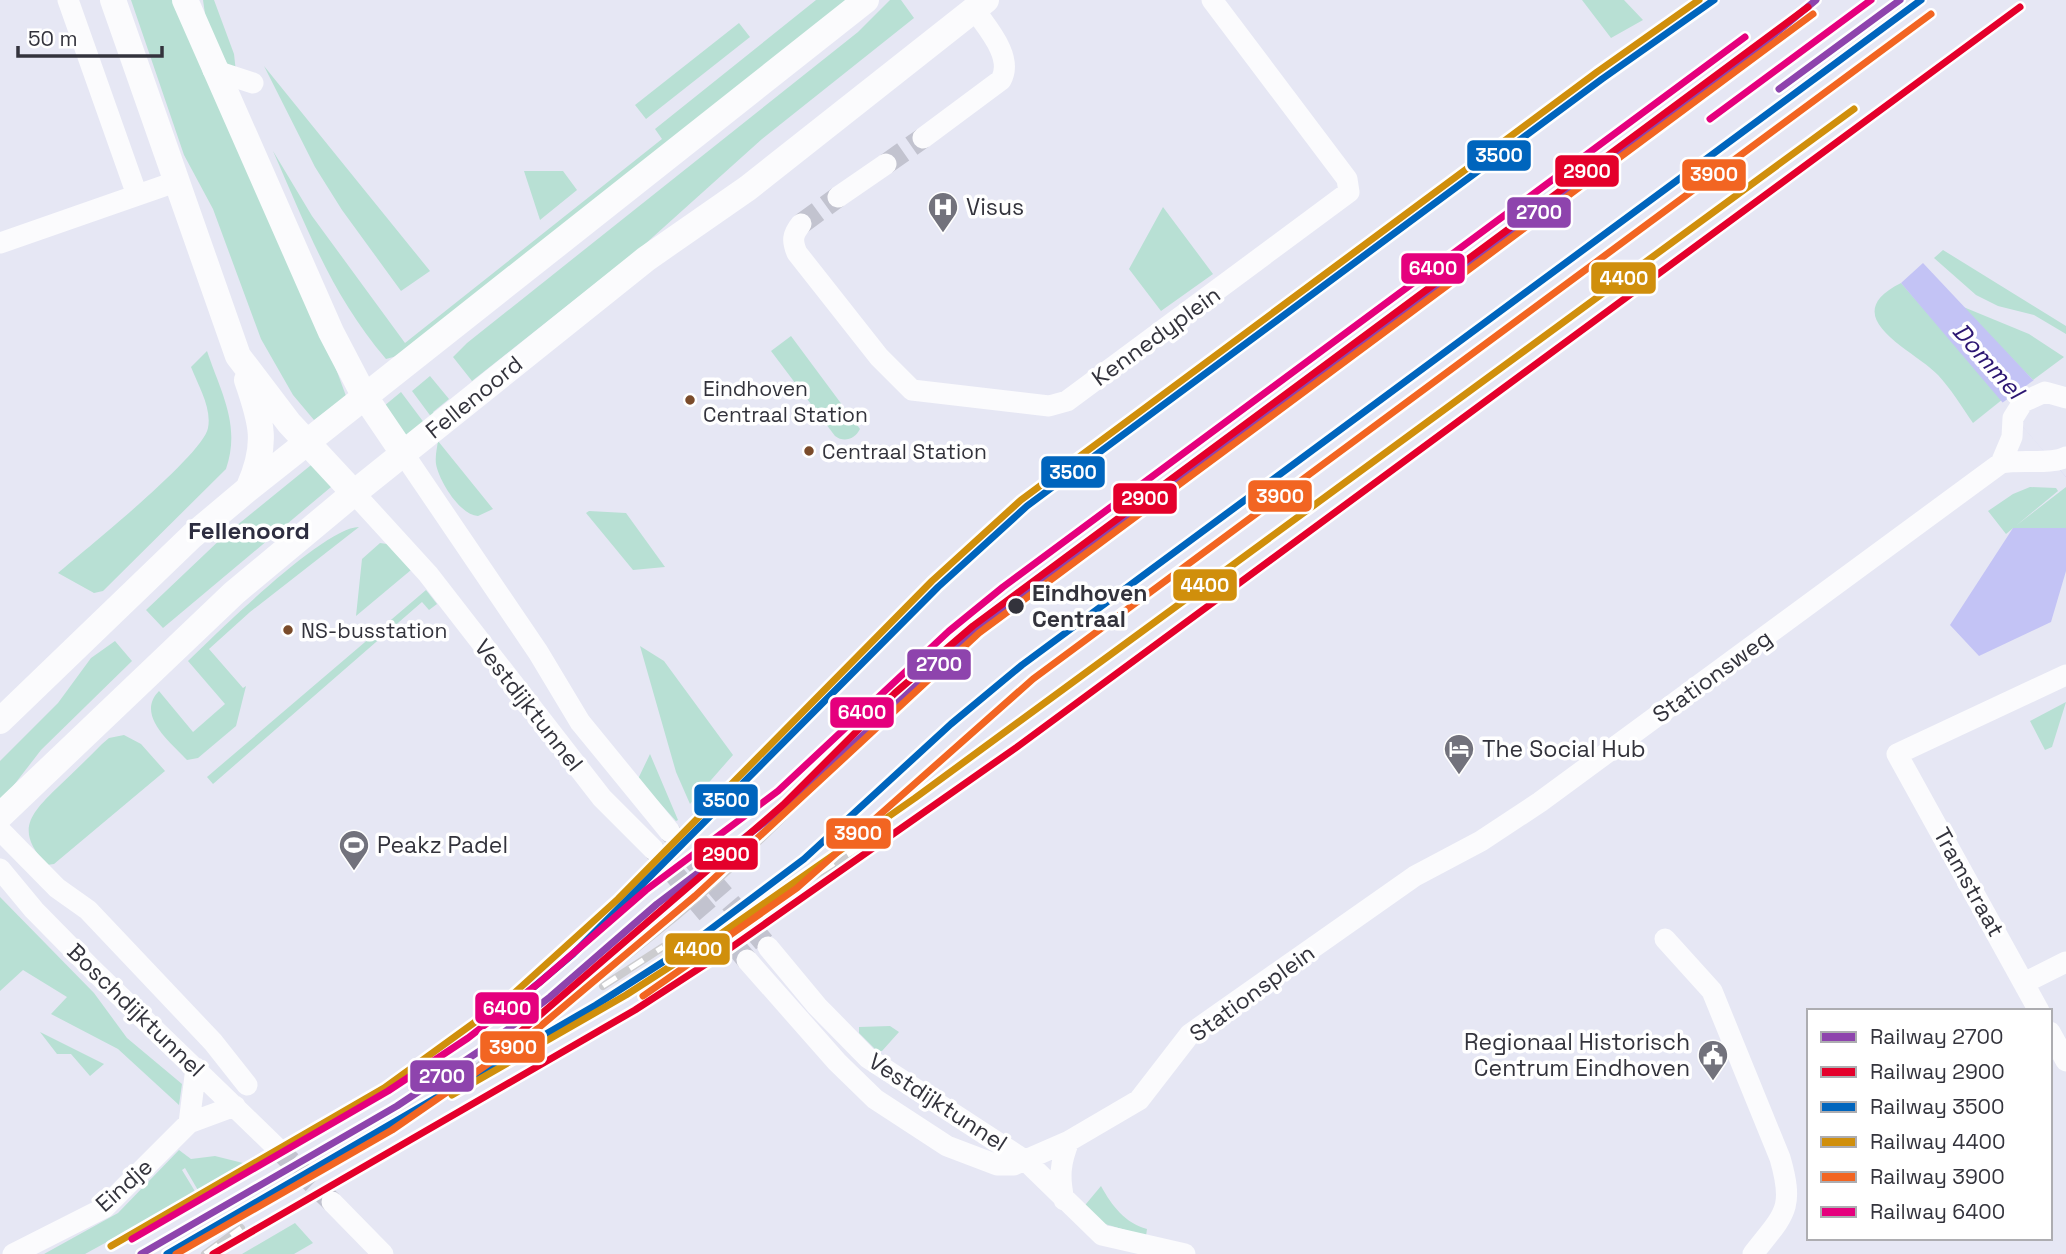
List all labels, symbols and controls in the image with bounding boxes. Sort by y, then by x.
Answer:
scale bar [18,14,161,58]
text: 50 m [28,25,78,52]
line badge: 3500 [1466,139,1532,172]
text: 3500 [1475,143,1523,168]
line badge: 2900 [1554,154,1620,188]
line badge: 3900 [1681,158,1747,192]
text: 2900 [1563,159,1611,184]
text: 3900 [1690,162,1738,187]
hospital icon: Visus [926,190,960,234]
place label: Visus [966,192,1024,222]
line badge: 2700 [1506,196,1572,229]
text: 2700 [1516,200,1562,225]
line badge: 6400 [1400,252,1466,285]
text: 6400 [1409,256,1457,281]
line badge: 4400 [1590,261,1657,295]
text: 4400 [1600,266,1648,291]
street label: Kennedyplein [1086,279,1226,393]
water label: Dommel [1946,316,2033,408]
street label: Fellenoord [419,349,529,445]
place label: Eindhoven Centraal Station [703,375,868,428]
marker: Eindhoven Centraal Station [683,393,697,407]
place label: Centraal Station [822,438,987,465]
marker: Centraal Station [802,444,816,458]
line badge: 3500 [1040,455,1106,489]
text: 3500 [1049,460,1097,485]
line badge: 3900 [1247,479,1313,513]
line badge: 2900 [1112,482,1178,515]
text: 3900 [1256,484,1304,509]
text: 2900 [1121,486,1169,511]
district label: Fellenoord [188,515,310,546]
line badge: 4400 [1172,568,1238,602]
text: 4400 [1181,573,1229,598]
place label: Eindhoven Centraal [1032,578,1147,634]
marker: Eindhoven Centraal [1006,596,1026,616]
place label: NS-busstation [301,617,447,644]
marker: NS-busstation [281,623,295,637]
street label: Stationsweg [1646,623,1778,729]
street label: Vestdijktunnel [468,633,590,777]
line badge: 2700 [906,648,972,681]
text: 2700 [916,652,962,677]
line badge: 6400 [829,696,895,729]
text: 6400 [838,700,886,725]
hotel icon: The Social Hub [1442,732,1476,776]
place label: The Social Hub [1482,734,1646,764]
line badge: 3500 [693,783,759,817]
text: 3500 [702,788,750,813]
line badge: 3900 [825,817,892,850]
text: 3900 [834,821,882,846]
street label: Tramstraat [1927,822,2011,942]
sports icon: Peakz Padel [337,828,371,872]
place label: Peakz Padel [377,830,508,860]
line badge: 2900 [693,837,759,871]
text: 2900 [702,842,750,867]
line badge: 4400 [664,932,731,966]
street label: Boschdijktunnel [61,937,211,1083]
text: 4400 [674,937,722,962]
street label: Stationsplein [1183,937,1321,1049]
line badge: 6400 [474,991,540,1025]
text: 6400 [483,996,531,1021]
legend [1807,1009,2052,1240]
text: Railway 2700 [1870,1023,2003,1050]
place label: Regionaal Historisch Centrum Eindhoven [1464,1027,1690,1083]
line badge: 3900 [479,1030,546,1064]
text: 3900 [489,1035,537,1060]
public building icon: Regionaal Historisch Centrum Eindhoven [1696,1038,1730,1082]
street label: Vestdijktunnel [863,1046,1013,1158]
text: Railway 2900 [1870,1058,2005,1085]
line badge: 2700 [409,1059,475,1093]
text: 2700 [419,1064,465,1089]
text: Railway 3500 [1870,1093,2005,1120]
text: Railway 4400 [1870,1128,2006,1155]
street label: Eindje [89,1152,159,1218]
text: Railway 3900 [1870,1163,2005,1190]
text: Railway 6400 [1870,1198,2005,1225]

